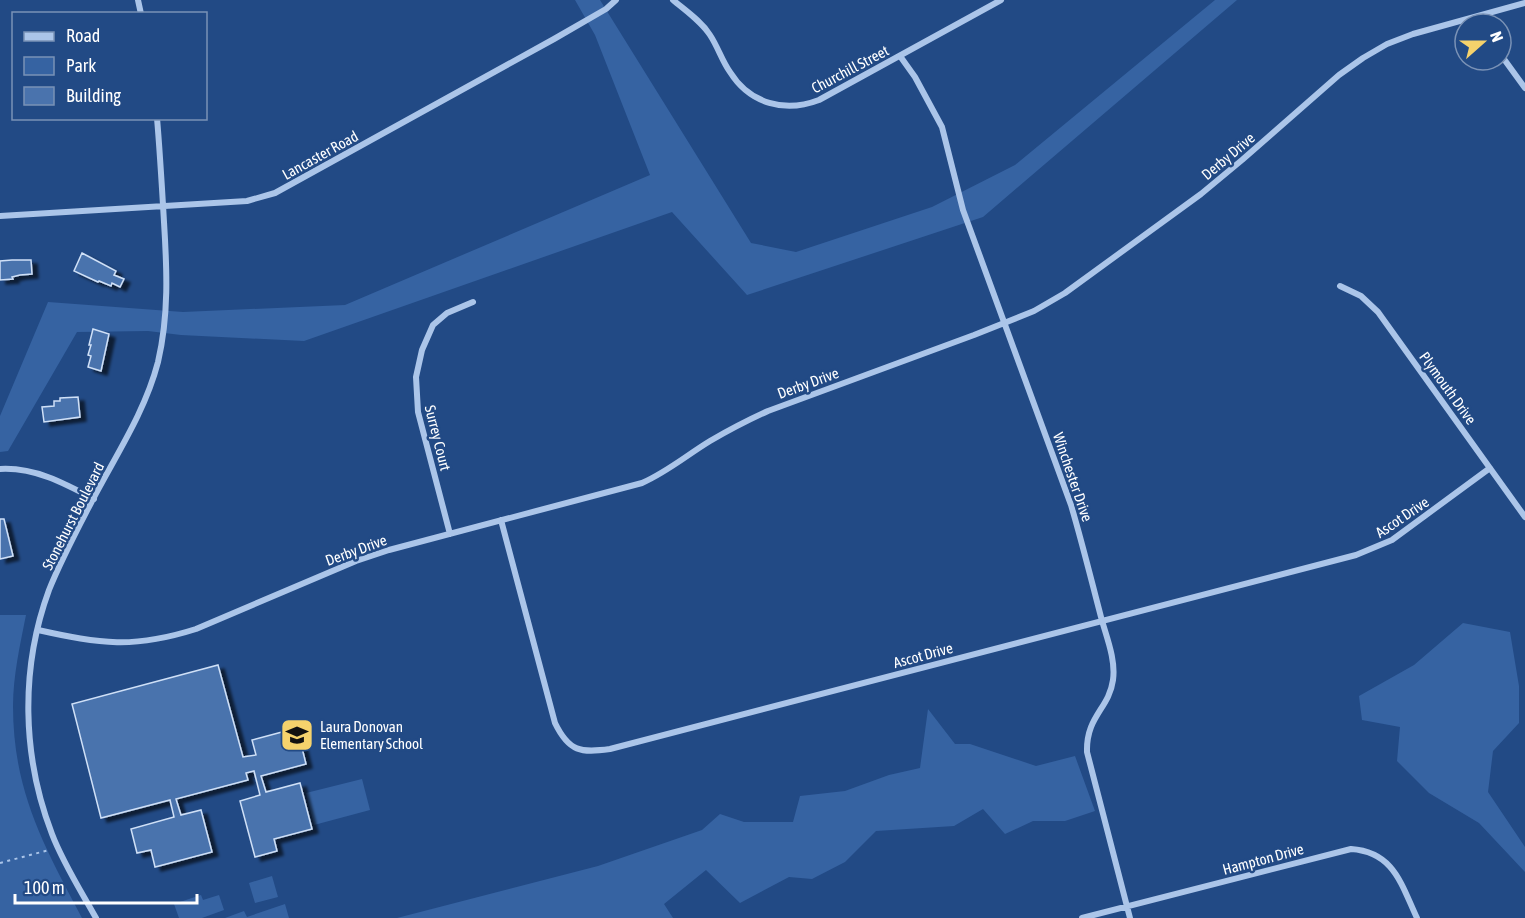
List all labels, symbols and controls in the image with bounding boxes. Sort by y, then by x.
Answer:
legend [12,12,207,120]
north arrow [1453,12,1513,72]
text: Road [66,25,100,46]
text: N [1487,29,1507,44]
street label: Churchill Street [809,42,891,96]
text: Park [66,55,96,76]
text: Building [66,85,121,106]
street label: Lancaster Road [279,127,361,183]
street label: Derby Drive [1198,129,1258,183]
street label: Plymouth Drive [1416,349,1480,428]
street label: Derby Drive [775,364,841,402]
street label: Surrey Court [422,403,454,473]
street label: Winchester Drive [1050,430,1096,524]
street label: Stonehurst Boulevard [38,459,108,573]
street label: Ascot Drive [1372,493,1432,541]
street label: Derby Drive [323,531,389,569]
street label: Ascot Drive [891,639,955,671]
school or university icon: Laura Donovan Elementary School [279,717,315,753]
place label: Laura Donovan Elementary School [320,718,423,752]
street label: Hampton Drive [1221,840,1306,878]
scale bar [15,867,196,905]
text: 100 m [24,877,65,898]

